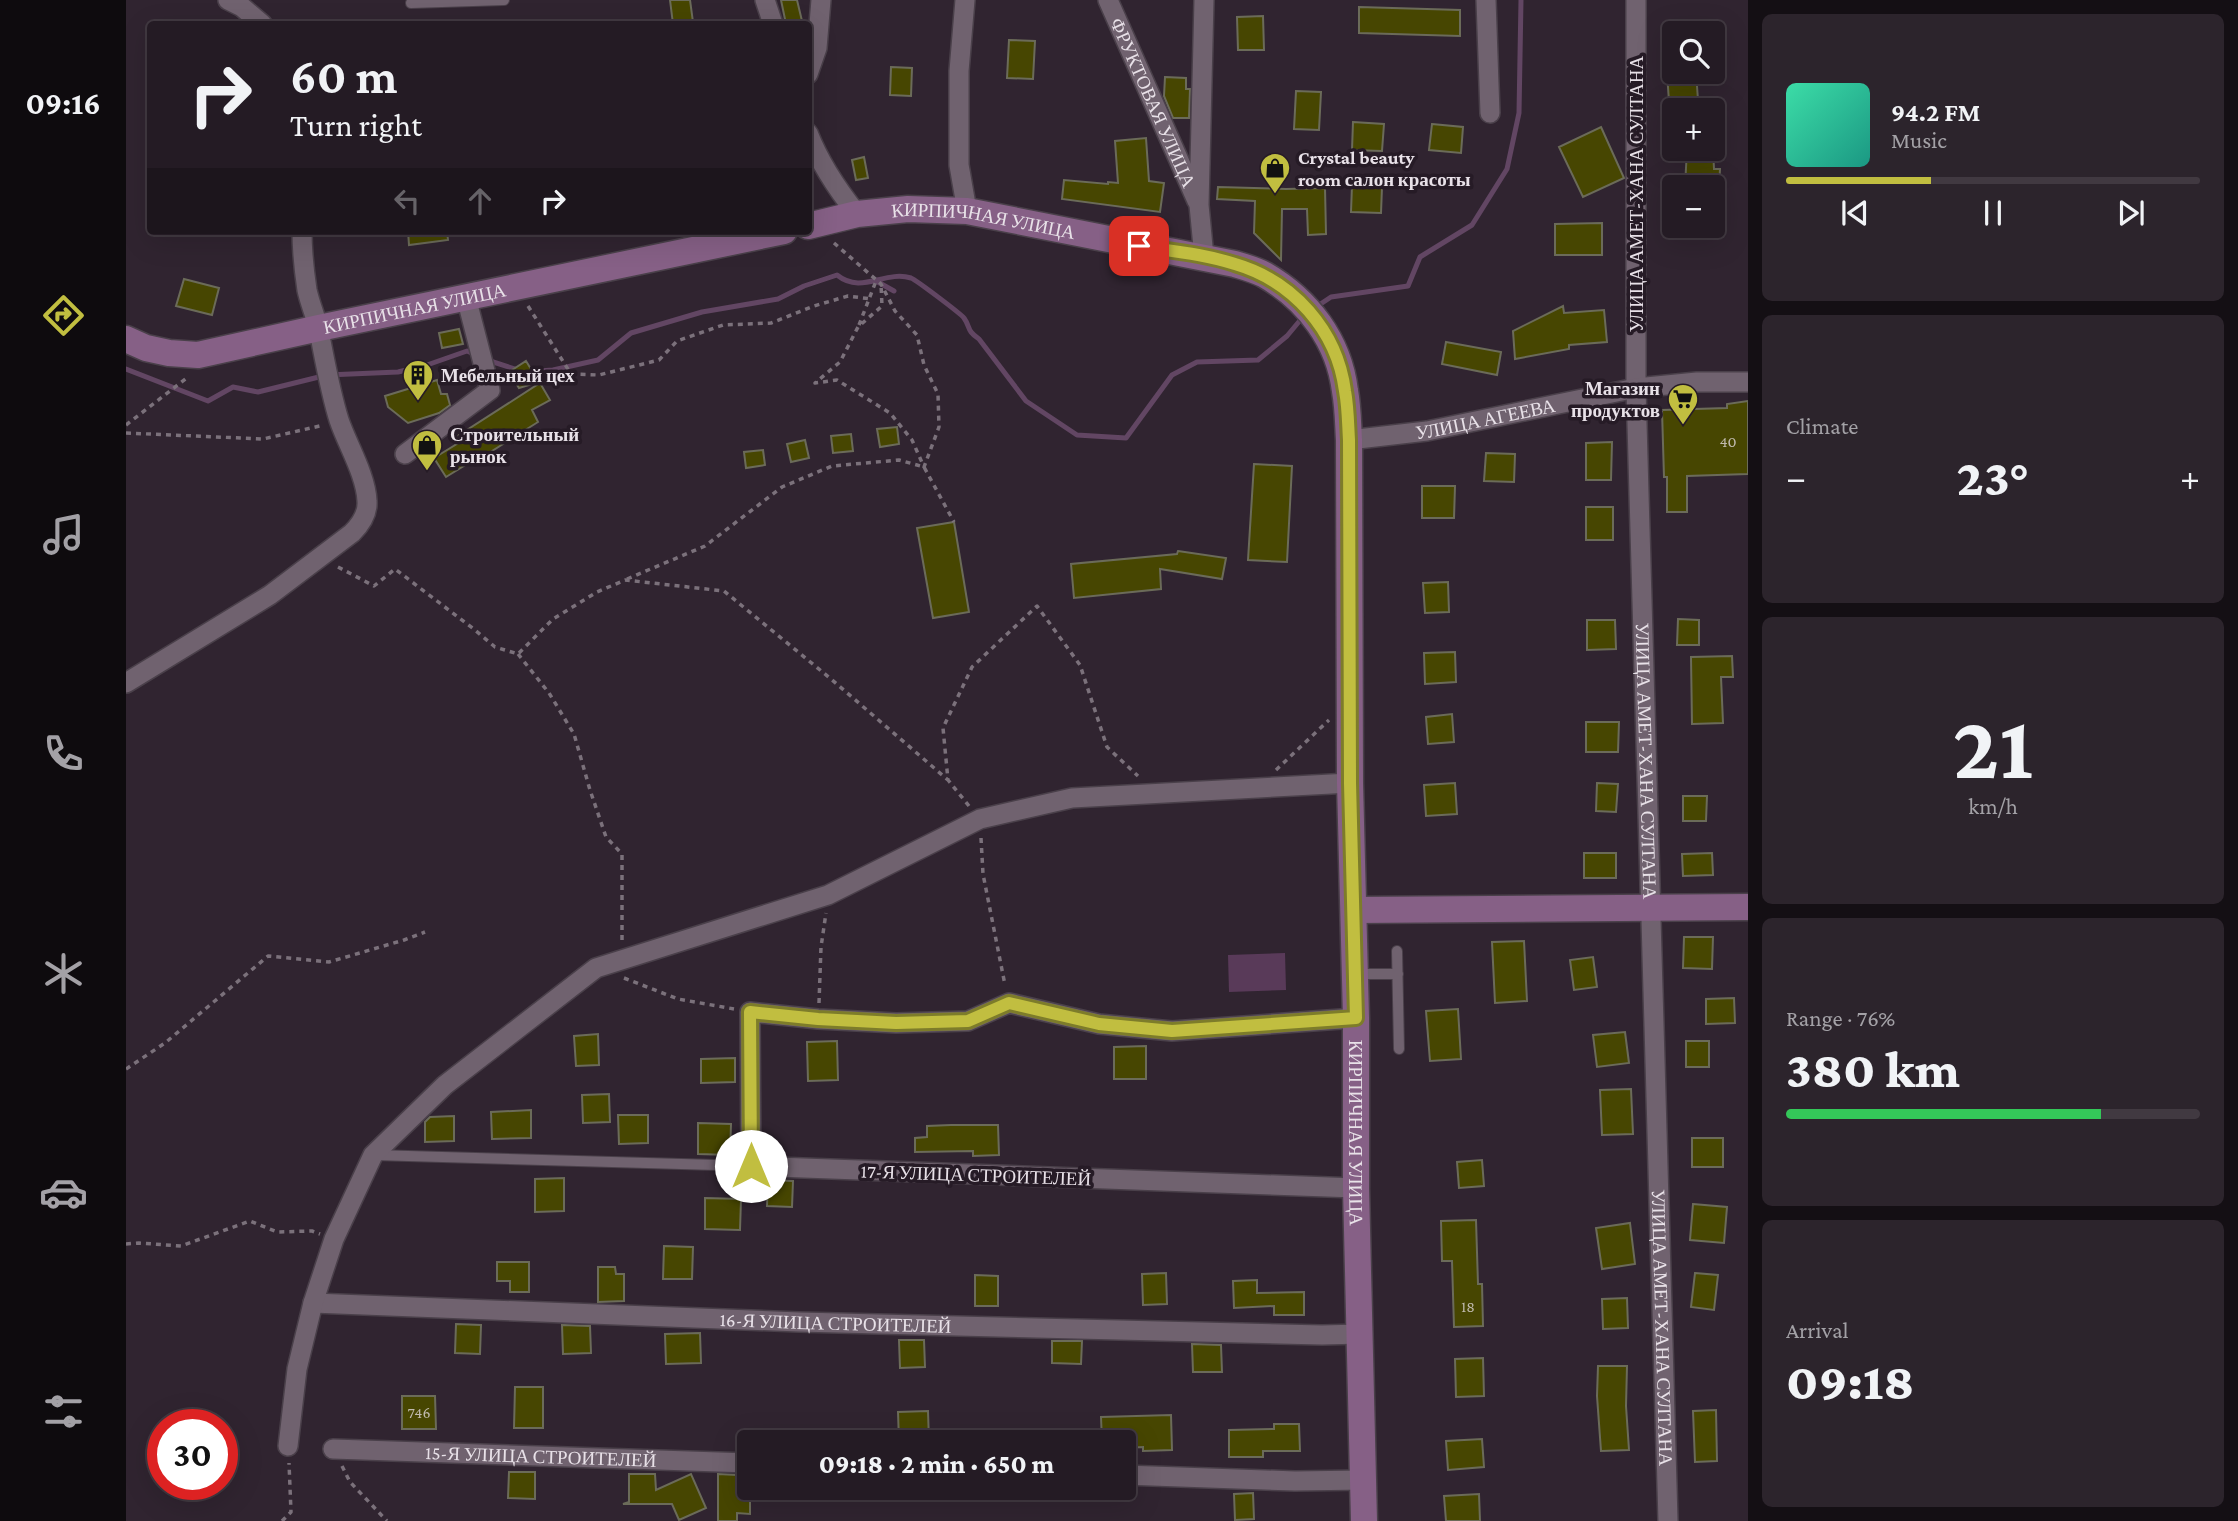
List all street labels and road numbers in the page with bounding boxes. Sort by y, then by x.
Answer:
street label: ФРУКТОВАЯ УЛИЦА [1107,14,1200,191]
street label: УЛИЦА АМЕТ-ХАНА СУЛТАНА [1626,55,1647,332]
street label: КИРПИЧНАЯ УЛИЦА [890,198,1077,243]
street label: КИРПИЧНАЯ УЛИЦА [321,279,508,337]
street label: УЛИЦА АГЕЕВА [1414,394,1557,443]
street label: УЛИЦА АМЕТ-ХАНА СУЛТАНА [1632,622,1661,900]
street label: КИРПИЧНАЯ УЛИЦА [1345,1040,1367,1226]
street label: 17-Я УЛИЦА СТРОИТЕЛЕЙ [860,1160,1092,1190]
street label: УЛИЦА АМЕТ-ХАНА СУЛТАНА [1648,1189,1677,1467]
street label: 16-Я УЛИЦА СТРОИТЕЛЕЙ [719,1308,952,1336]
street label: 15-Я УЛИЦА СТРОИТЕЛЕЙ [425,1442,657,1470]

